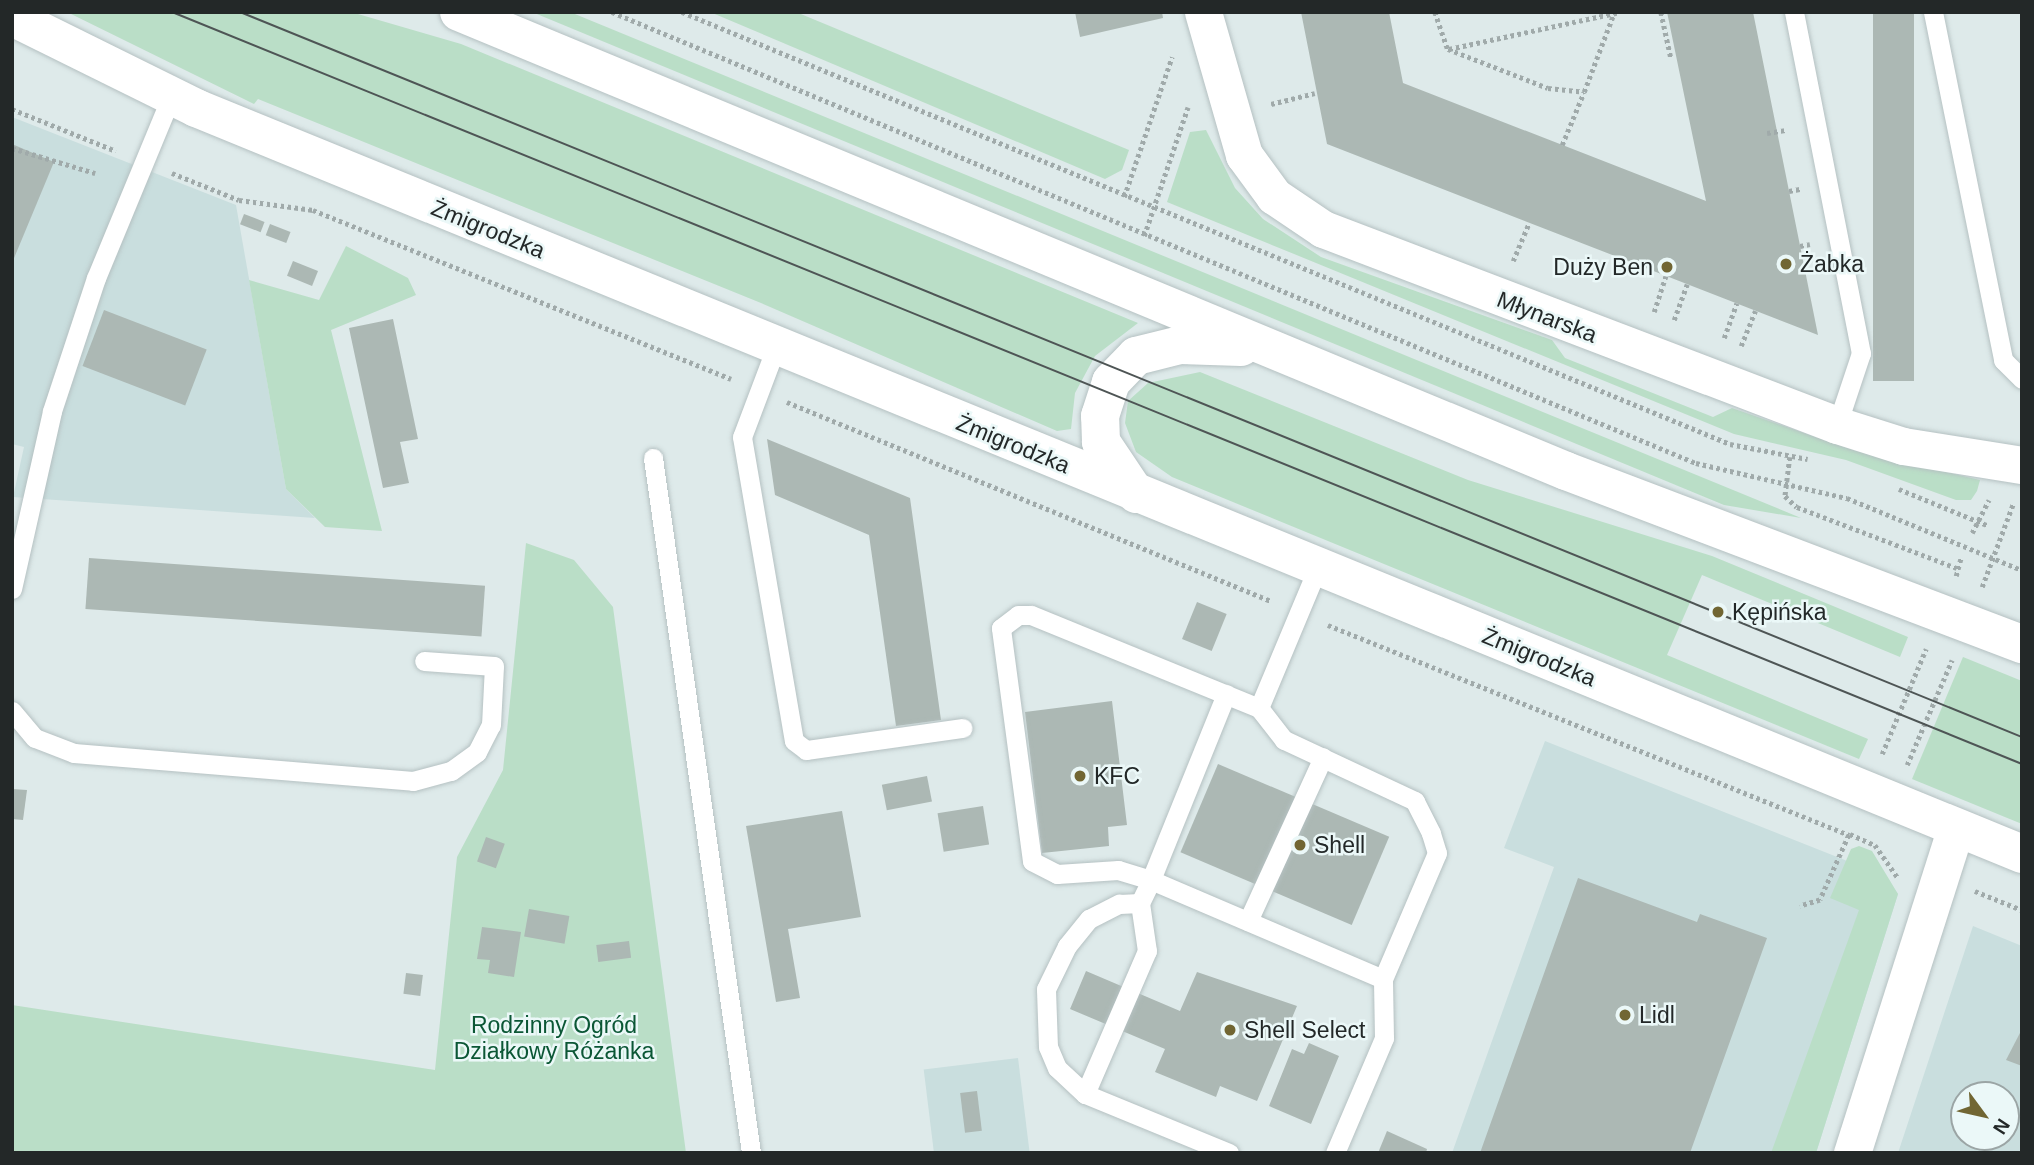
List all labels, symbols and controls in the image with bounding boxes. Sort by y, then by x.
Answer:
street label: Żmigrodzka [427,194,549,264]
place label: Żabka [1800,250,1864,278]
place label: Duży Ben [1553,253,1653,281]
marker: Żabka [1778,256,1794,272]
marker: Duży Ben [1659,259,1675,275]
street label: Młynarska [1493,285,1601,349]
street label: Żmigrodzka [952,409,1074,479]
place label: Kępińska [1732,598,1827,626]
marker: Kępińska [1710,604,1726,620]
street label: Żmigrodzka [1478,622,1600,692]
place label: KFC [1094,762,1140,790]
marker: KFC [1072,768,1088,784]
place label: Shell [1314,831,1365,859]
marker: Shell [1292,837,1308,853]
place label: Lidl [1639,1001,1675,1029]
marker: Lidl [1617,1007,1633,1023]
park label: Rodzinny Ogród Działkowy Różanka [454,1011,654,1065]
place label: Shell Select [1244,1016,1365,1044]
marker: Shell Select [1222,1022,1238,1038]
north arrow [1950,1081,2020,1151]
text: N [1989,1115,2014,1138]

